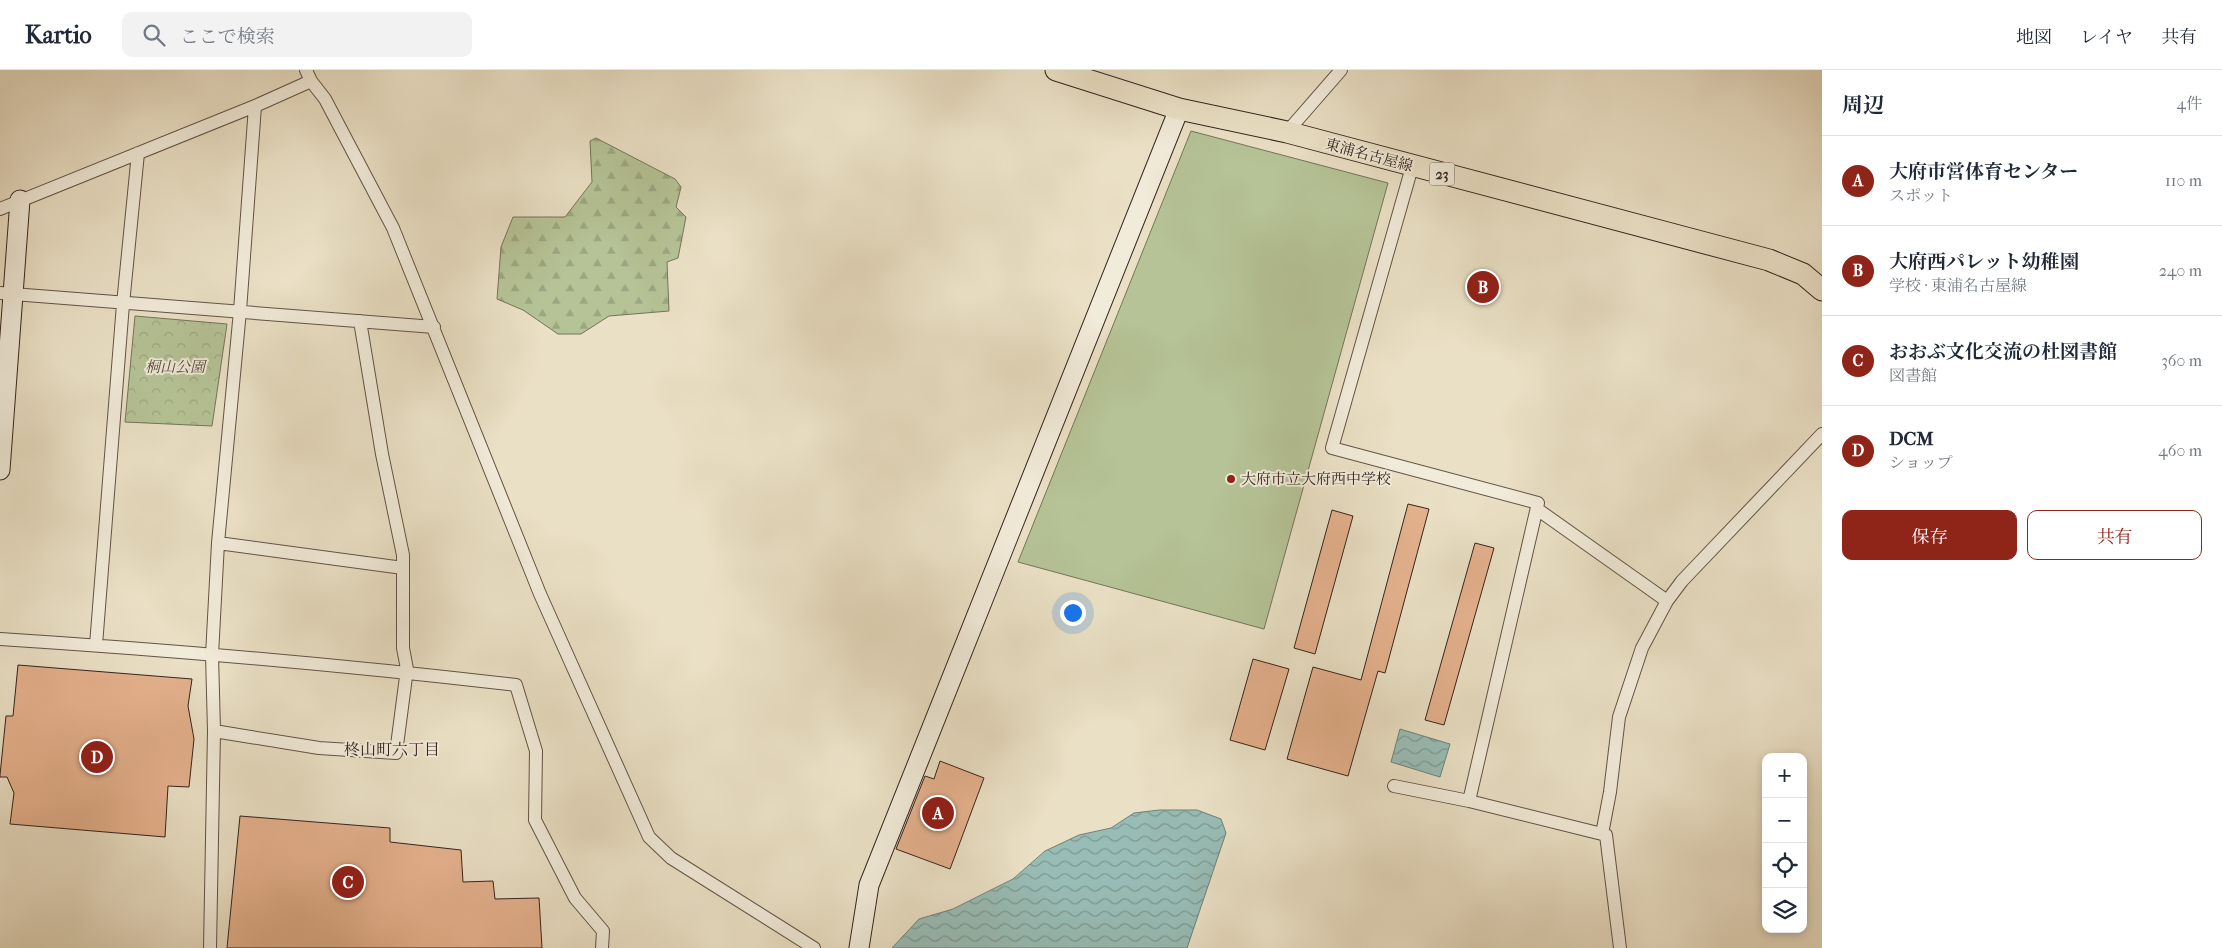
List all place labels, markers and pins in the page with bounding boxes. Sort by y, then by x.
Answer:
pin: B [1467,268,1499,306]
place label: 大府市立大府西中学校 [1241,470,1391,488]
marker: 大府市立大府西中学校 [1225,473,1237,485]
pin: D [81,738,113,776]
pin: A [922,794,954,832]
pin: C [332,863,364,901]

